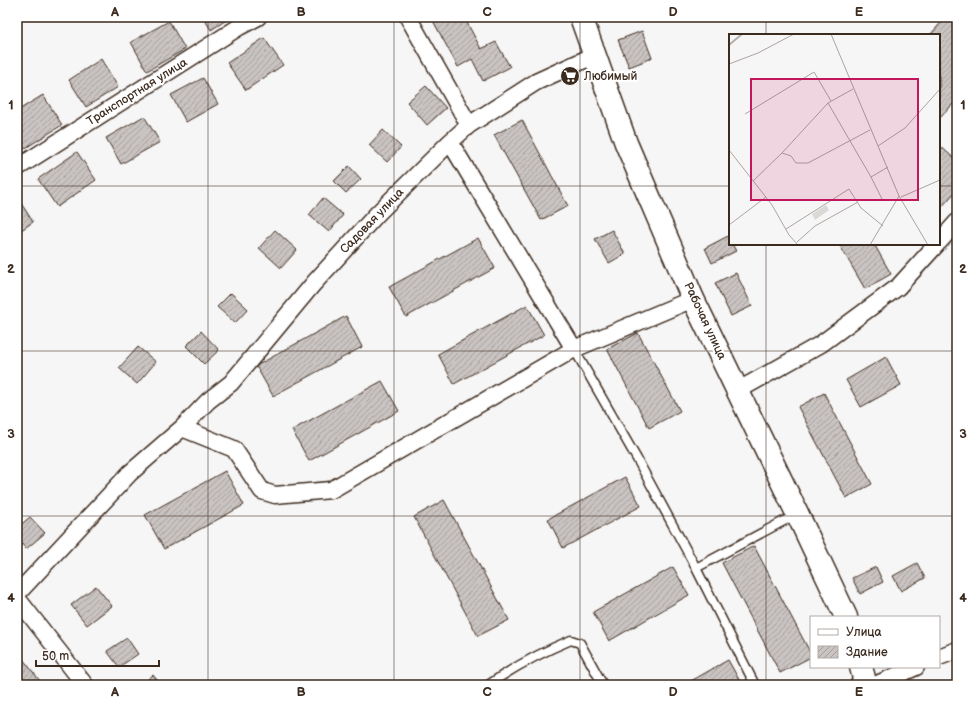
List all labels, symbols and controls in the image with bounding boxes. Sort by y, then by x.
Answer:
text: A [110,4,119,20]
text: B [296,4,306,20]
text: C [482,4,492,20]
text: D [668,4,678,20]
text: E [855,4,864,20]
inset map [729,34,940,245]
street label: Транспортная улица [84,55,190,129]
supermarket icon: Любимый [559,65,581,87]
place label: Любимый [583,69,637,84]
text: 1 [8,97,14,113]
text: 1 [960,97,966,113]
street label: Садовая улица [337,185,407,257]
text: 2 [7,261,15,277]
text: 2 [959,261,967,277]
street label: Рабочая улица [680,280,730,362]
text: 3 [7,426,15,442]
text: 3 [959,426,967,442]
text: 4 [7,590,15,606]
text: 4 [959,590,967,606]
legend [810,616,940,668]
text: Улица [846,625,882,640]
scale bar [36,642,159,668]
text: Здание [846,645,888,660]
text: 50 m [42,649,69,664]
text: A [110,684,119,700]
text: B [296,684,306,700]
text: C [482,684,492,700]
text: D [668,684,678,700]
text: E [855,684,864,700]

